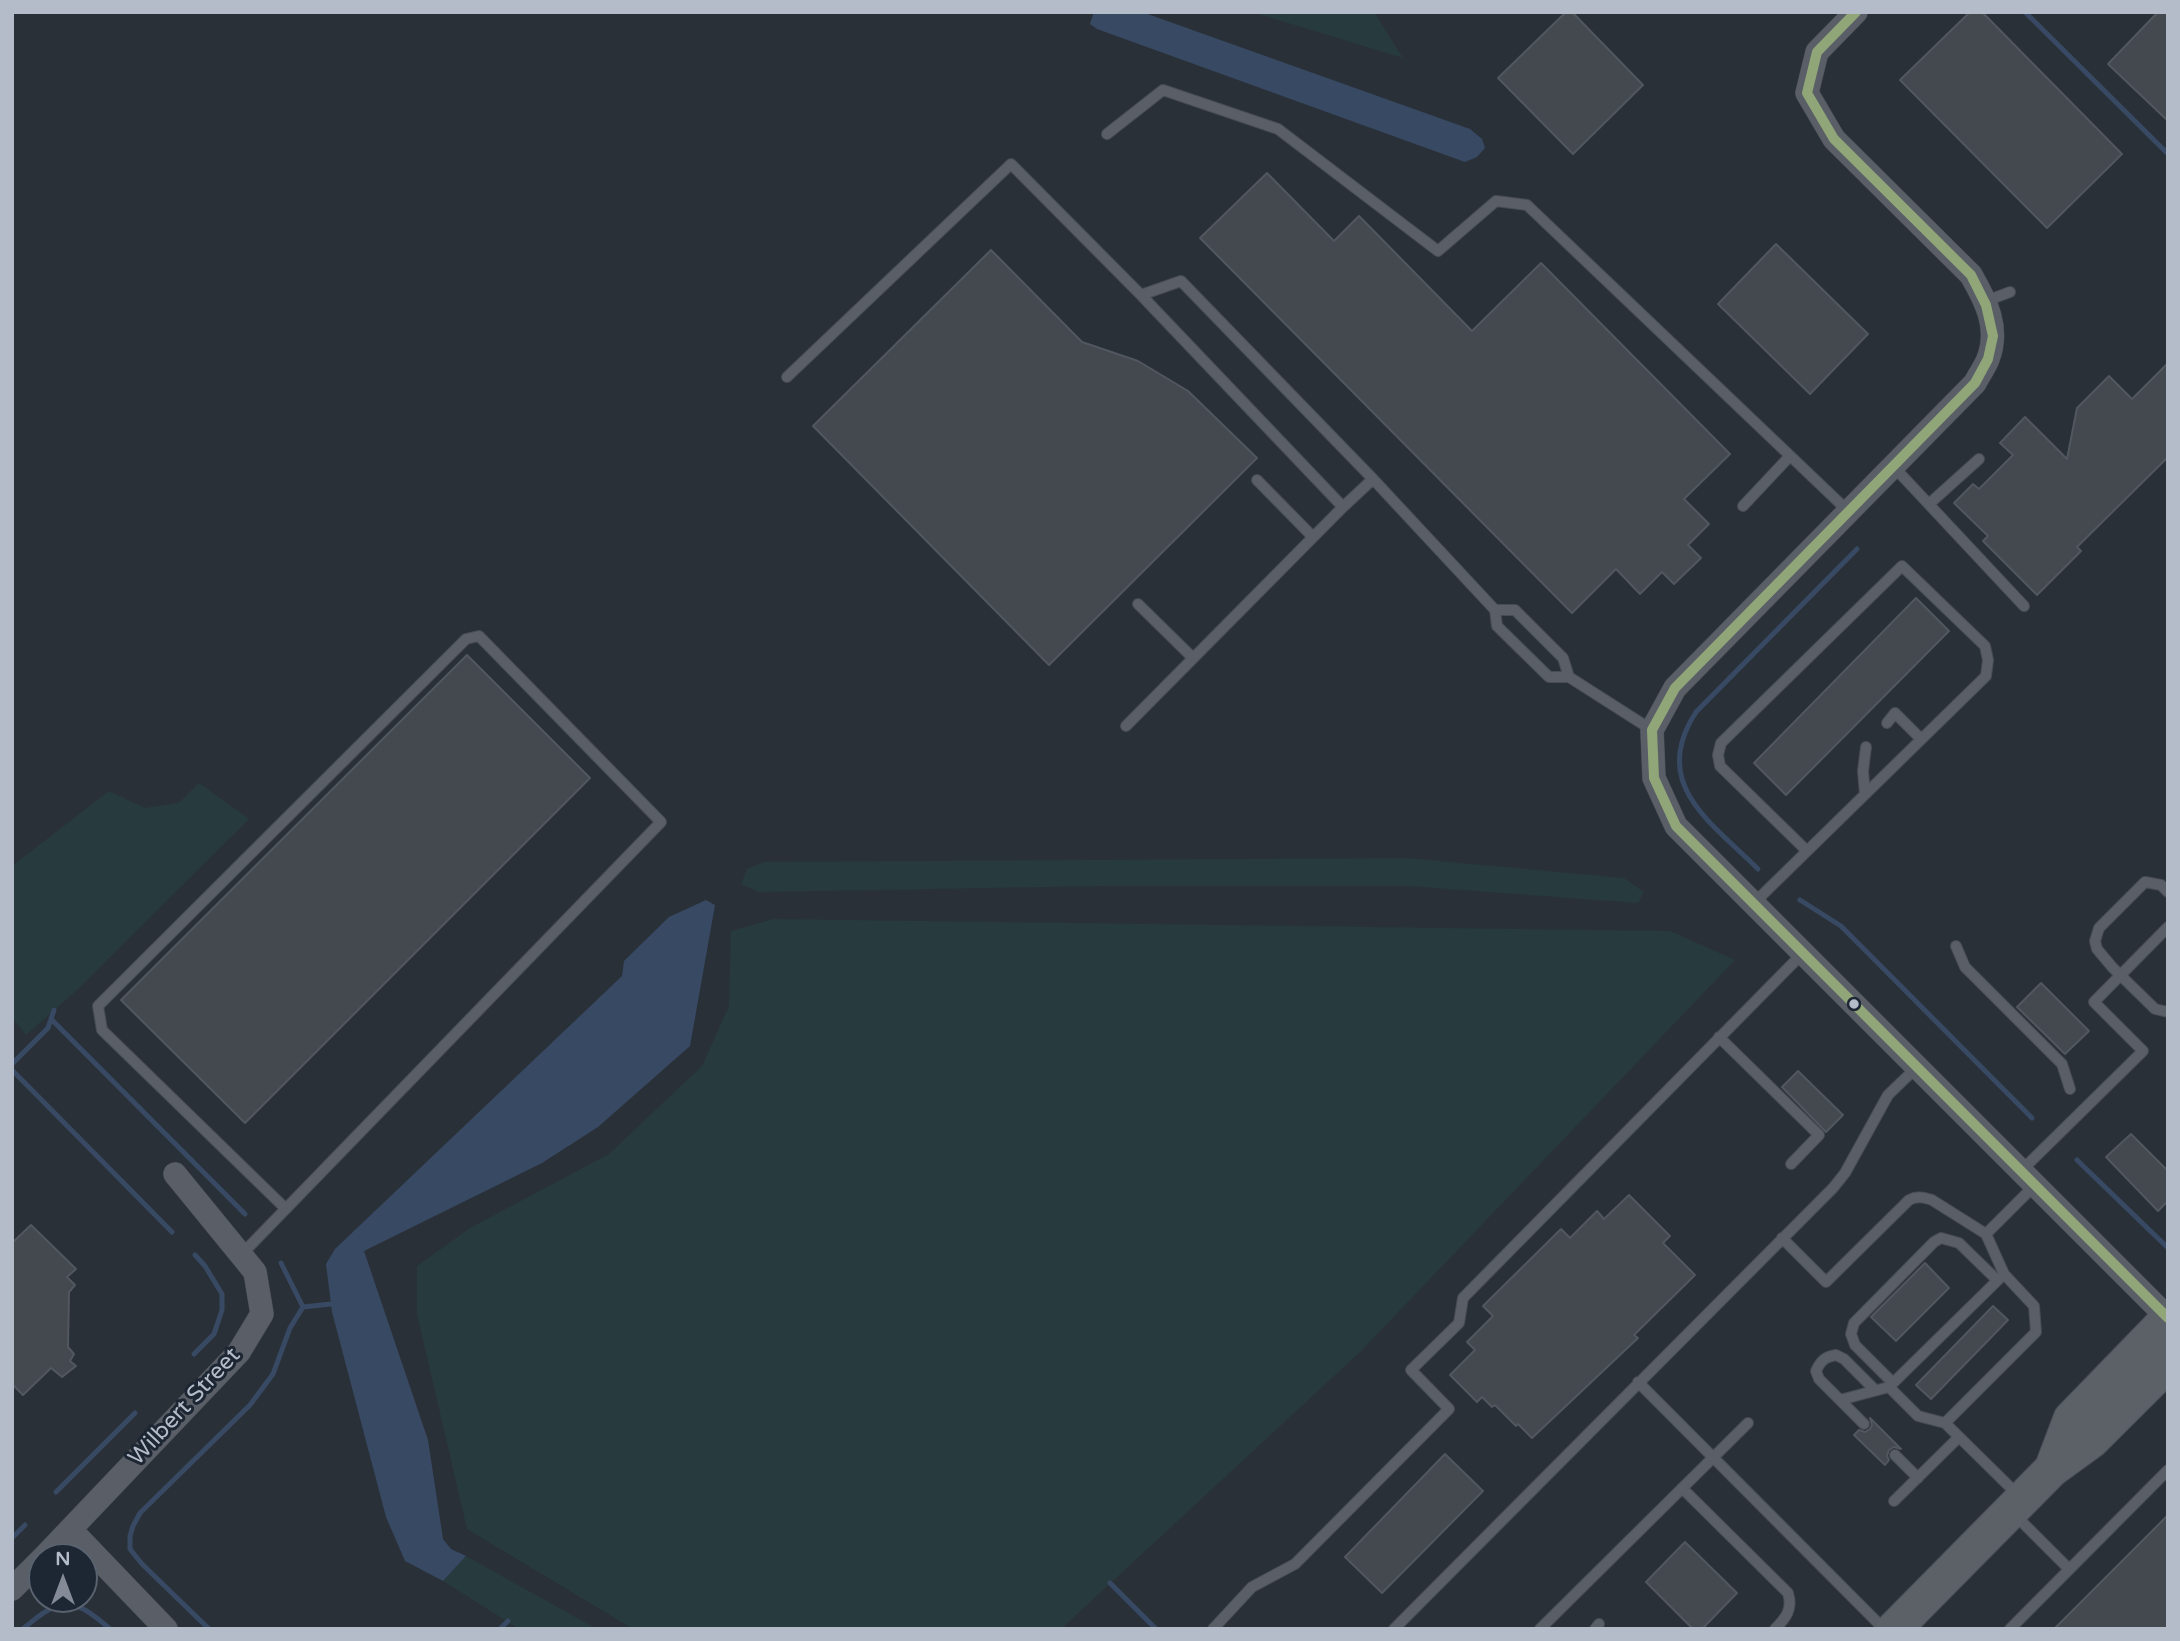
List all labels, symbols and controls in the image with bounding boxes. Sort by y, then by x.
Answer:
unlabelled marker [1847,997,1861,1011]
street label: Wilbert Street [123,1342,247,1472]
north arrow [28,1543,98,1613]
text: N [55,1548,71,1570]

